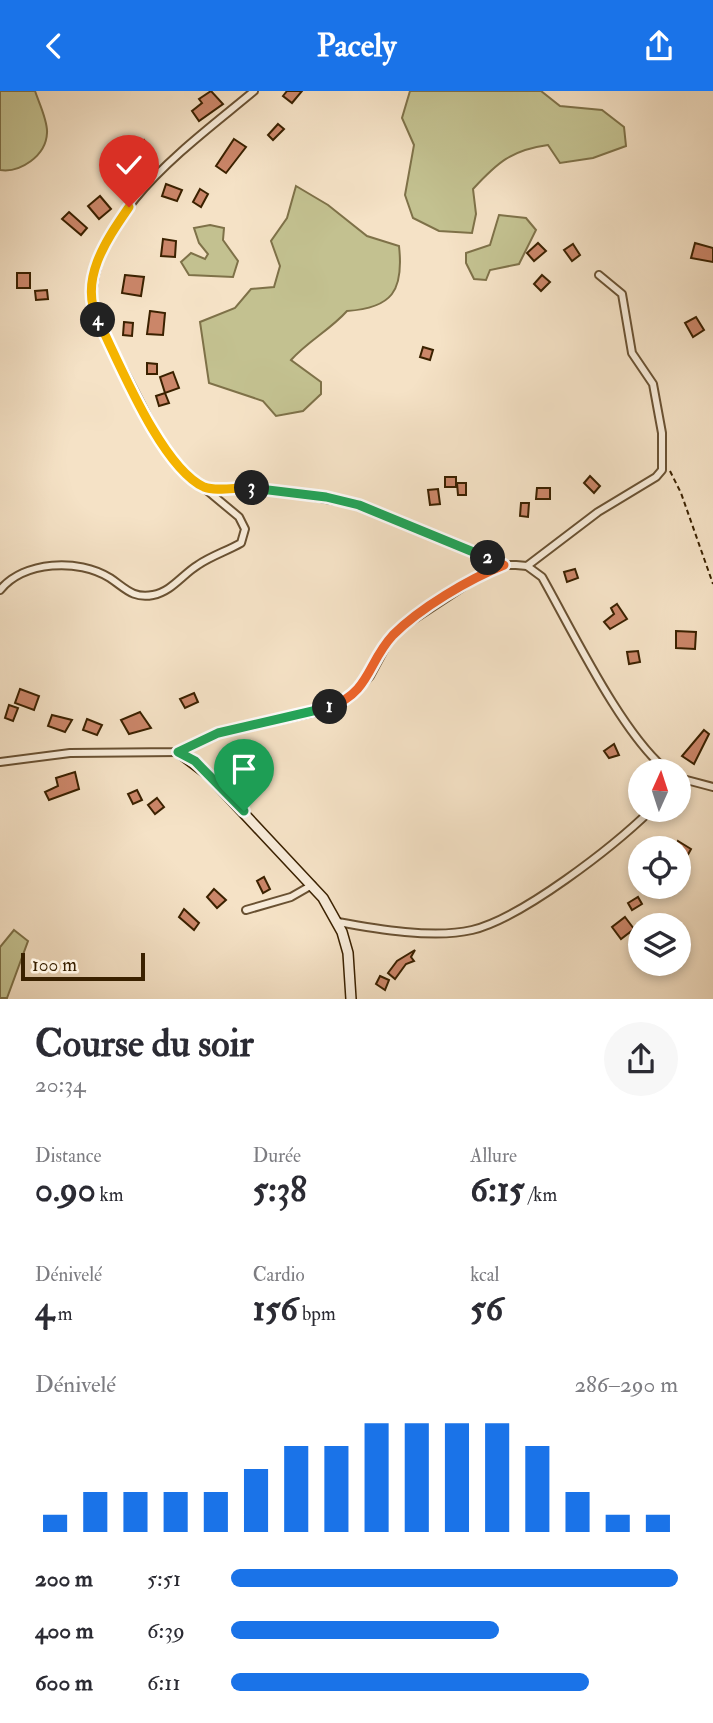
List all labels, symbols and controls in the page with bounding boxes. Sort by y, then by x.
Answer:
text: Pacely [317,26,396,66]
icon: back [35,27,73,65]
icon: share [640,27,678,65]
pin [99,135,159,207]
icon: check [110,146,148,184]
pin: 4 [80,303,116,337]
text: 4 [92,307,103,331]
pin: 3 [234,471,270,505]
text: 3 [248,475,255,499]
pin: 2 [470,540,505,575]
text: 2 [483,545,492,569]
pin: 1 [312,689,348,725]
text: 1 [326,694,333,718]
pin [214,739,274,811]
icon: arrive [225,750,263,788]
north arrow [628,759,691,823]
map controls [628,759,691,976]
button: locate [628,836,691,899]
button: layers [628,913,691,976]
scale bar [21,949,145,981]
text: 100 m [32,953,77,977]
text: Course du soir [35,1020,254,1068]
button: share [604,1022,678,1096]
text: 20:34 [35,1070,85,1099]
text: Distance [35,1144,101,1168]
text: Durée [253,1144,301,1168]
text: Allure [470,1144,517,1168]
text: 0.90 [35,1168,96,1212]
text: 5:38 [253,1168,307,1212]
text: 6:15 [470,1168,524,1212]
text: km [96,1183,123,1207]
text: /km [524,1183,557,1207]
text: Dénivelé [35,1263,102,1287]
text: Cardio [253,1263,305,1287]
text: kcal [470,1263,499,1287]
text: 4 [35,1287,54,1331]
text: 156 [253,1287,298,1331]
text: 56 [470,1287,503,1331]
text: m [54,1302,73,1326]
text: bpm [298,1302,336,1326]
text: Dénivelé [35,1370,116,1399]
text: 286–290 m [574,1370,678,1399]
text: 200 m [35,1564,93,1593]
text: 5:51 [147,1564,181,1593]
text: 400 m [35,1616,94,1645]
text: 6:39 [147,1616,185,1645]
text: 600 m [35,1668,93,1697]
text: 6:11 [147,1668,181,1697]

